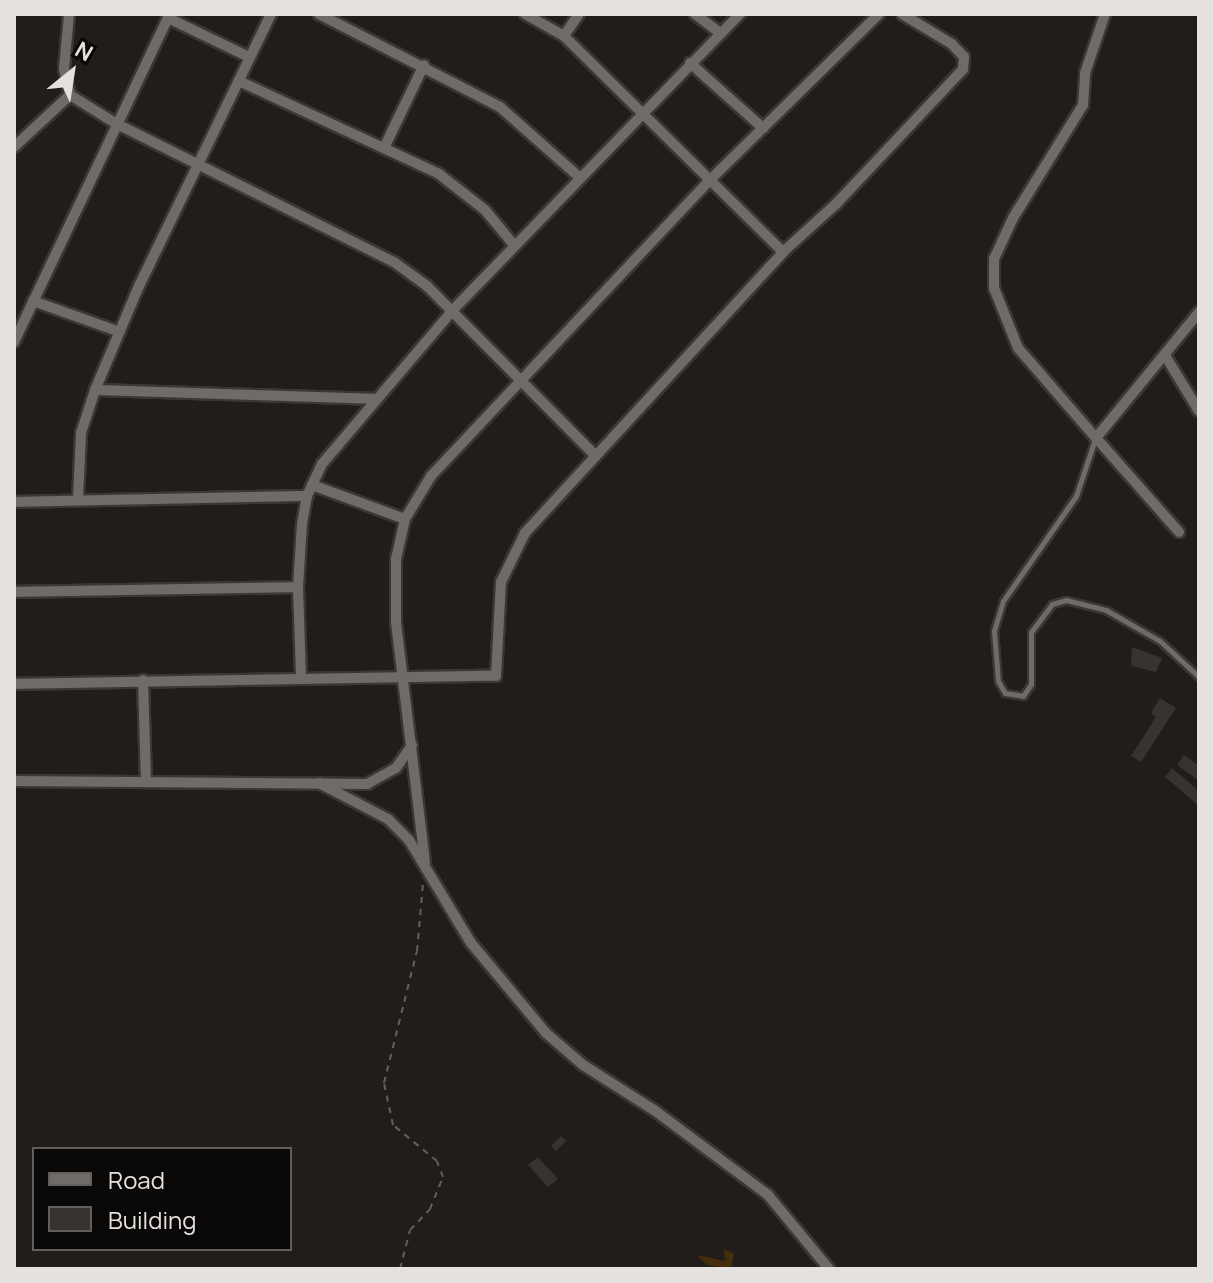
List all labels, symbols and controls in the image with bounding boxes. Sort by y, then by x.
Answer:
north arrow [32,32,112,112]
text: N [70,34,98,68]
legend [32,1147,292,1251]
text: Road [108,1163,165,1196]
text: Building [108,1203,196,1236]

